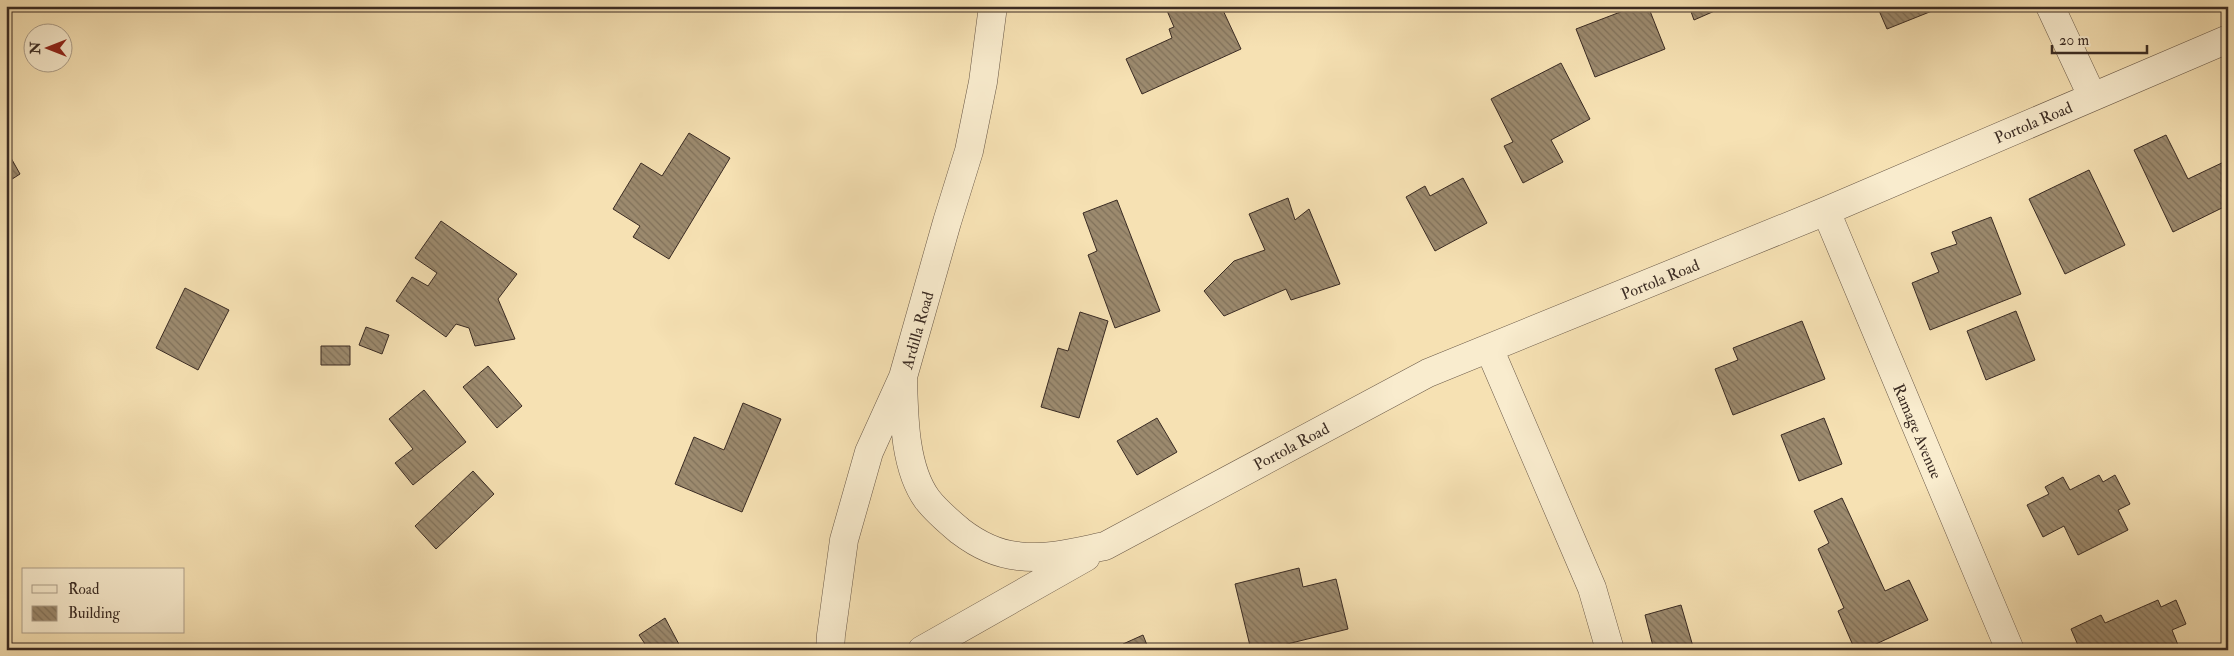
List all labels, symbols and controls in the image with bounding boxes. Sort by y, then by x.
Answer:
north arrow [22,22,72,72]
scale bar [2052,22,2146,54]
text: 20 m [2059,31,2089,50]
text: N [27,41,44,55]
street label: Portola Road [1991,97,2076,148]
street label: Portola Road [1618,255,1703,305]
street label: Ardilla Road [897,289,939,372]
street label: Ramage Avenue [1888,381,1946,482]
street label: Portola Road [1250,419,1333,475]
legend [22,568,185,634]
text: Road [68,580,100,599]
text: Building [68,604,120,623]

